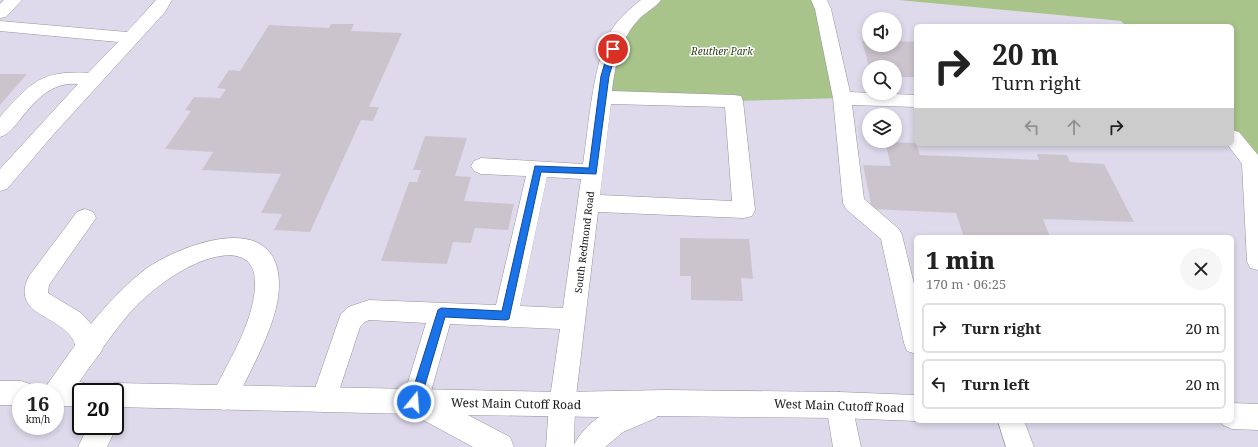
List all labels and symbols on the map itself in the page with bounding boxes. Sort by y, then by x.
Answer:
pin [596,32,630,66]
park label: Reuther Park [690,44,753,58]
street label: South Redmond Road [571,190,597,294]
position arrow [393,381,435,423]
speed limit sign: 20 [72,383,124,435]
street label: West Main Cutoff Road [451,394,582,413]
street label: West Main Cutoff Road [774,395,905,416]

